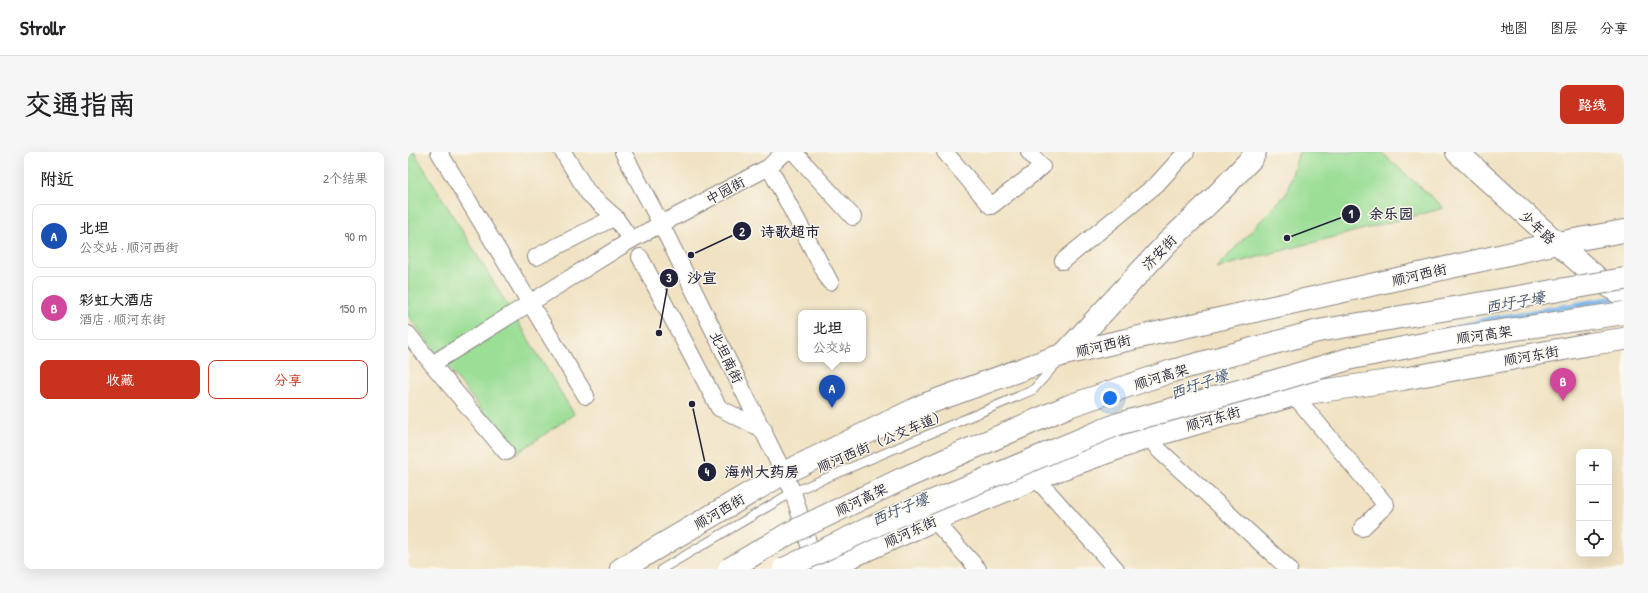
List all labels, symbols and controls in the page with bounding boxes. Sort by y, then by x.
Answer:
text: Strollr [20,15,66,41]
text: 地图 [1500,18,1528,37]
text: 图层 [1550,18,1578,37]
text: 分享 [1600,18,1628,37]
text: 交通指南 [24,85,136,123]
button: 路线 [1560,85,1624,124]
text: 附近 [40,167,74,190]
text: 2个结果 [323,169,368,187]
street label: 中园街 [702,172,748,208]
callout: 余乐园 [1341,201,1422,228]
text: 余乐园 [1368,203,1414,224]
text: 1 [1349,205,1354,222]
street label: 少年路 [1516,206,1560,248]
text: 北坦 [79,217,109,238]
callout: 诗歌超市 [732,218,828,245]
text: 诗歌超市 [760,221,820,242]
text: 2 [739,223,745,240]
text: A [51,227,57,245]
text: 90 m [345,227,367,245]
street label: 济安街 [1138,230,1180,274]
text: 公交站 · 顺河西街 [79,238,179,256]
street label: 顺河西街 [1390,258,1448,290]
callout: 沙宣 [659,264,725,291]
text: 沙宣 [687,267,717,288]
text: 3 [666,269,672,286]
water label: 西圩子壕 [1484,286,1548,318]
text: 彩虹大酒店 [79,289,154,310]
text: B [51,299,57,317]
text: 150 m [339,299,367,317]
text: 酒店 · 顺河东街 [79,310,166,328]
popup [798,310,866,362]
text: 北坦 [812,317,843,338]
street label: 顺河高架 [1455,321,1513,347]
street label: 北坦南街 [706,328,748,386]
street label: 顺河西街 [1074,329,1132,361]
text: 公交站 [812,338,852,356]
street label: 顺河东街 [1502,341,1560,369]
street label: 顺河高架 [1131,359,1191,393]
button: 收藏 [40,360,200,399]
button: 分享 [208,360,368,399]
water label: 西圩子壕 [1167,364,1233,404]
pin: B [1550,368,1576,401]
pin: A [819,375,845,408]
your location [1100,388,1120,408]
street label: 顺河东街 [1183,401,1243,435]
street label: 顺河西街（公交车道） [814,404,950,476]
map controls [1576,449,1612,557]
button: + [1576,449,1612,485]
callout: 海州大药房 [697,459,808,486]
text: 海州大药房 [724,461,800,482]
text: 4 [705,463,710,480]
street label: 顺河高架 [832,478,890,520]
button: − [1576,485,1612,521]
water label: 西圩子壕 [868,487,934,530]
street label: 顺河西街 [690,489,748,533]
street label: 顺河东街 [881,511,939,551]
button: locate [1576,521,1612,557]

